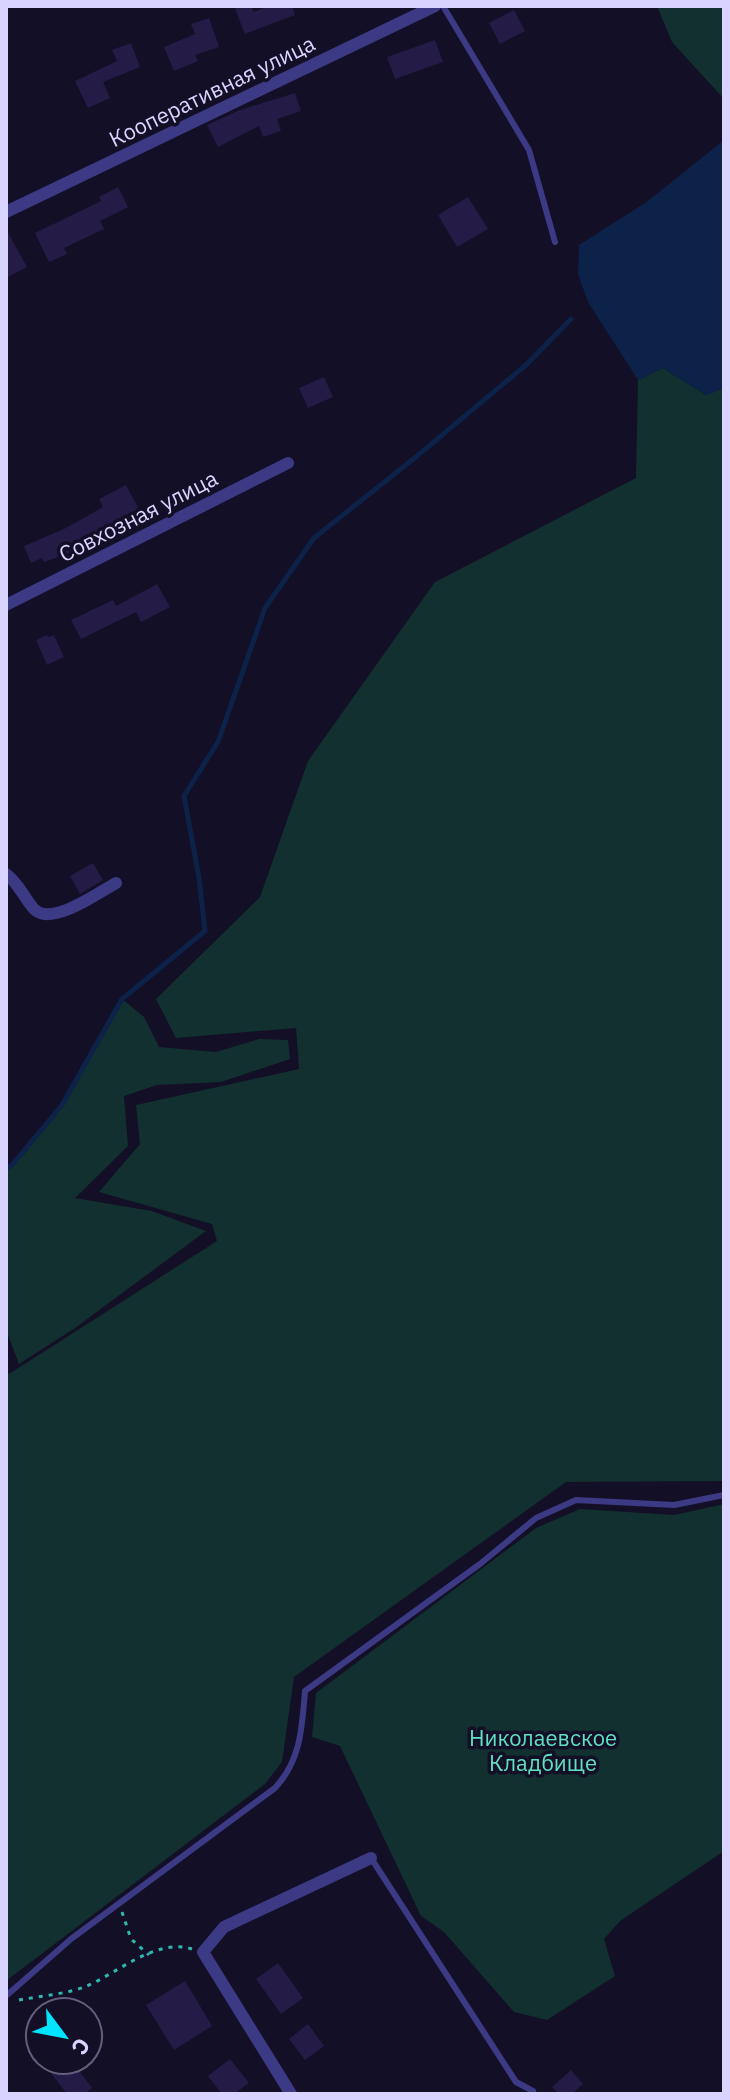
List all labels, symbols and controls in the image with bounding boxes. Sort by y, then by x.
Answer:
street label: Кооперативная улица [104,28,320,153]
street label: Совхозная улица [53,463,222,568]
park label: Николаевское Кладбище [469,1723,617,1777]
north arrow [24,1996,104,2076]
text: С [65,2033,97,2061]

